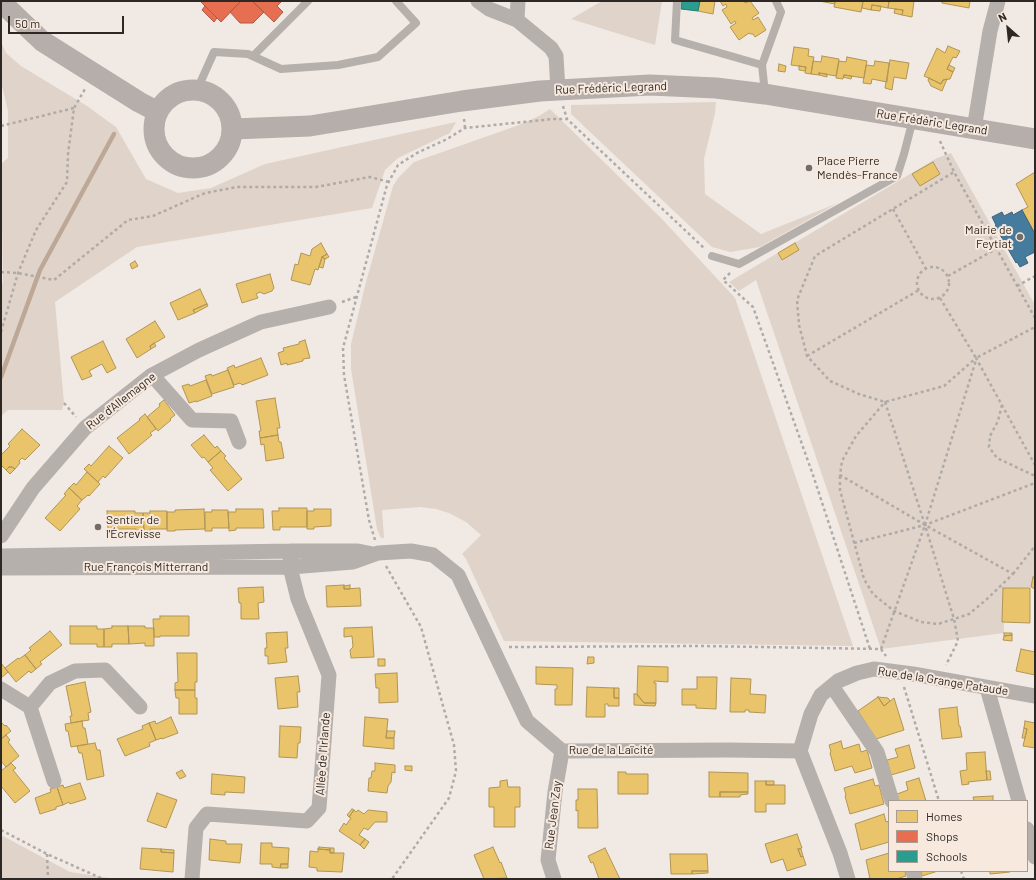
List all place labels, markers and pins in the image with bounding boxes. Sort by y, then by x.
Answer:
place label: Place Pierre Mendès-France [817,154,898,182]
marker: Place Pierre Mendès-France [804,163,814,173]
place label: Mairie de Feytiat [965,223,1012,251]
marker: Mairie de Feytiat [1015,232,1025,242]
place label: Sentier de l'Écrevisse [106,513,161,541]
marker: Sentier de l'Écrevisse [93,522,103,532]

